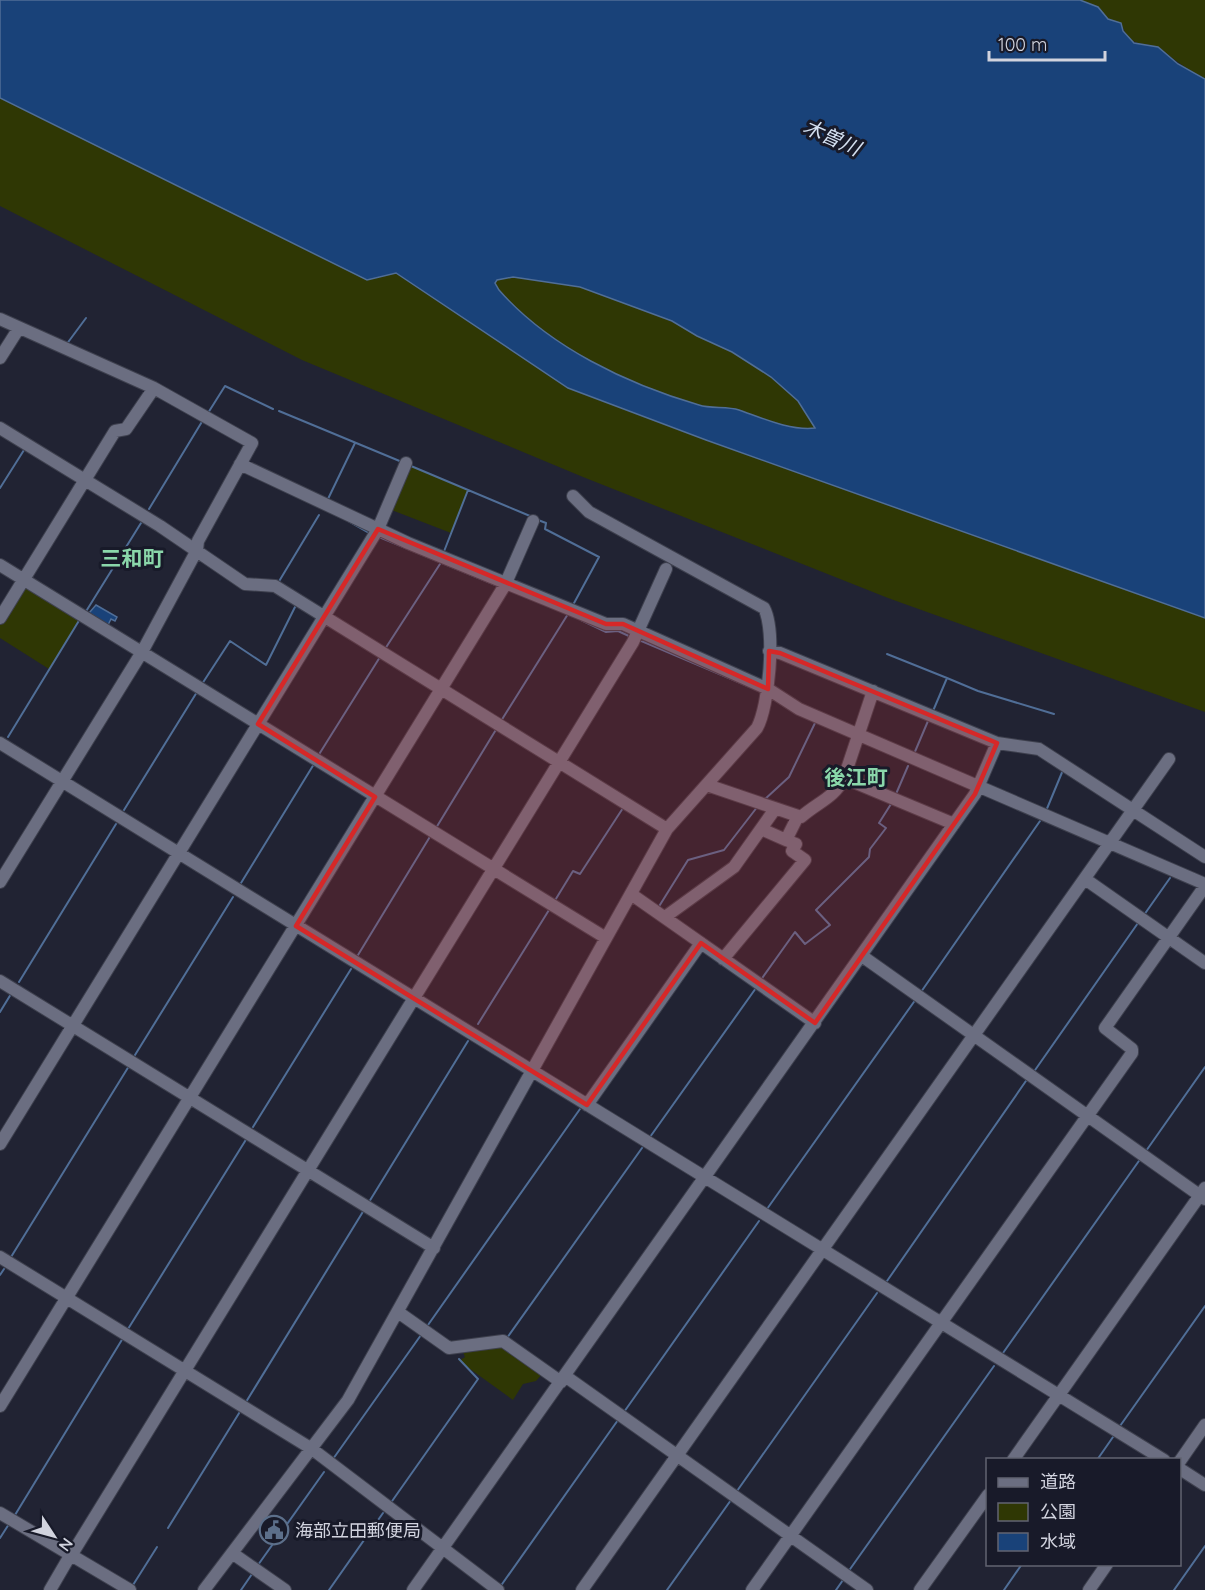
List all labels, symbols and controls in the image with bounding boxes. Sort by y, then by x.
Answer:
scale bar [989,24,1104,62]
text: 100 m [998,33,1047,56]
water label: 木曽川 [800,113,866,161]
district label: 三和町 [101,545,164,571]
district label: 後江町 [825,764,888,790]
legend [986,1458,1181,1566]
text: 道路 [1040,1470,1076,1493]
text: 公園 [1040,1500,1076,1523]
north arrow [24,1506,84,1566]
public building icon: 海部立田郵便局 [258,1514,290,1546]
place label: 海部立田郵便局 [295,1519,421,1542]
text: 水域 [1040,1530,1076,1553]
text: N [55,1534,78,1555]

